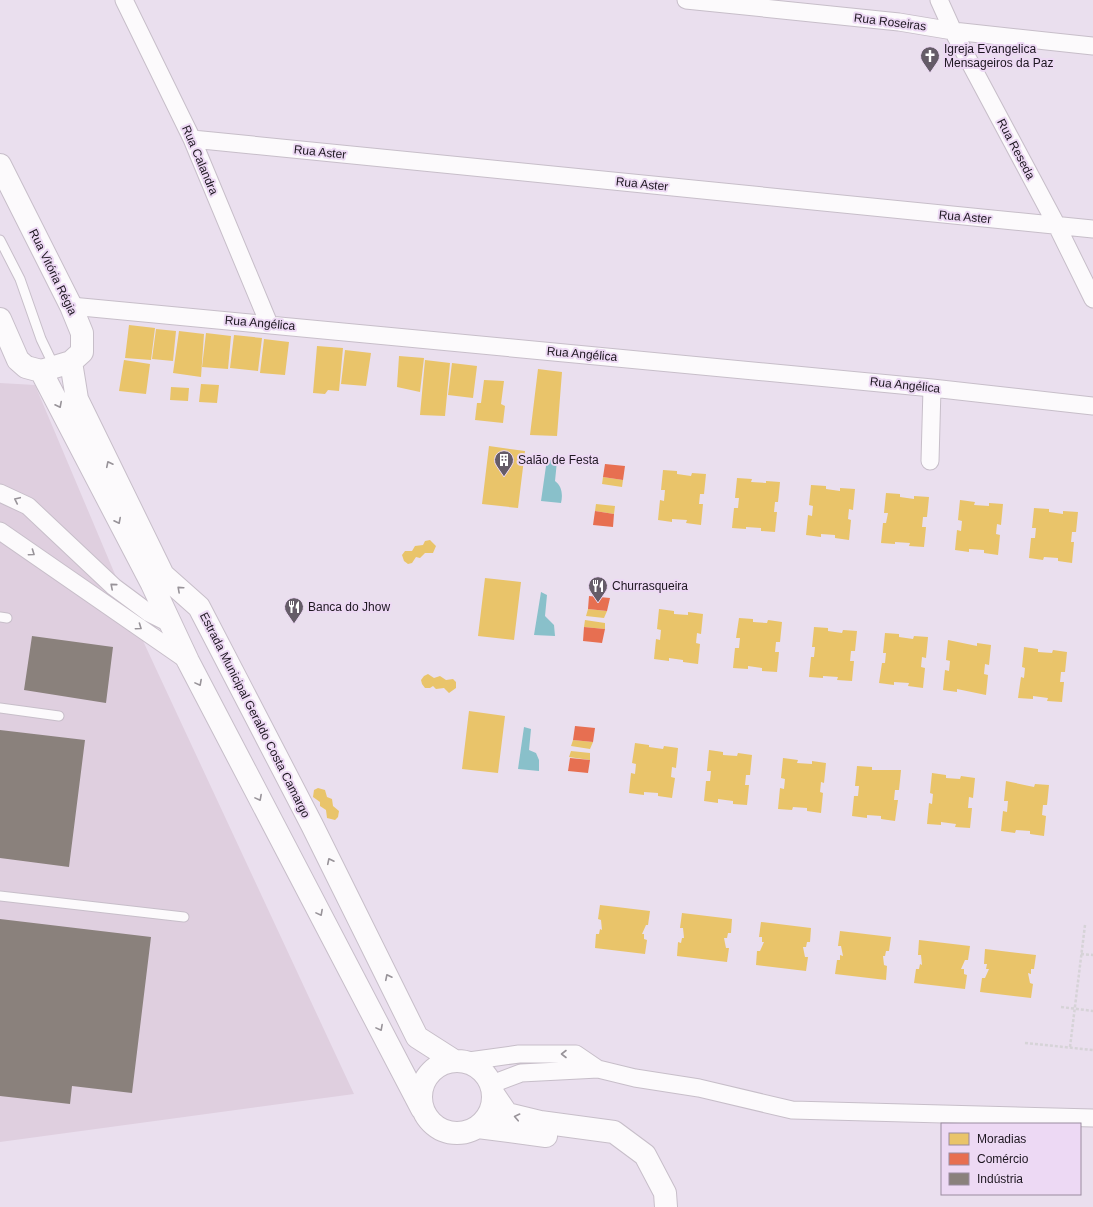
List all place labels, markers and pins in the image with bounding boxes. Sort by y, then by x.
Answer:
place label: Igreja Evangelica Mensageiros da Paz [944,42,1053,70]
church icon: Igreja Evangelica Mensageiros da Paz [919,45,941,73]
building icon: Salão de Festa [493,449,515,477]
place label: Salão de Festa [518,453,599,467]
restaurant icon: Churrasqueira [587,575,609,603]
place label: Churrasqueira [612,579,688,593]
restaurant icon: Banca do Jhow [283,596,305,624]
place label: Banca do Jhow [308,600,390,614]

